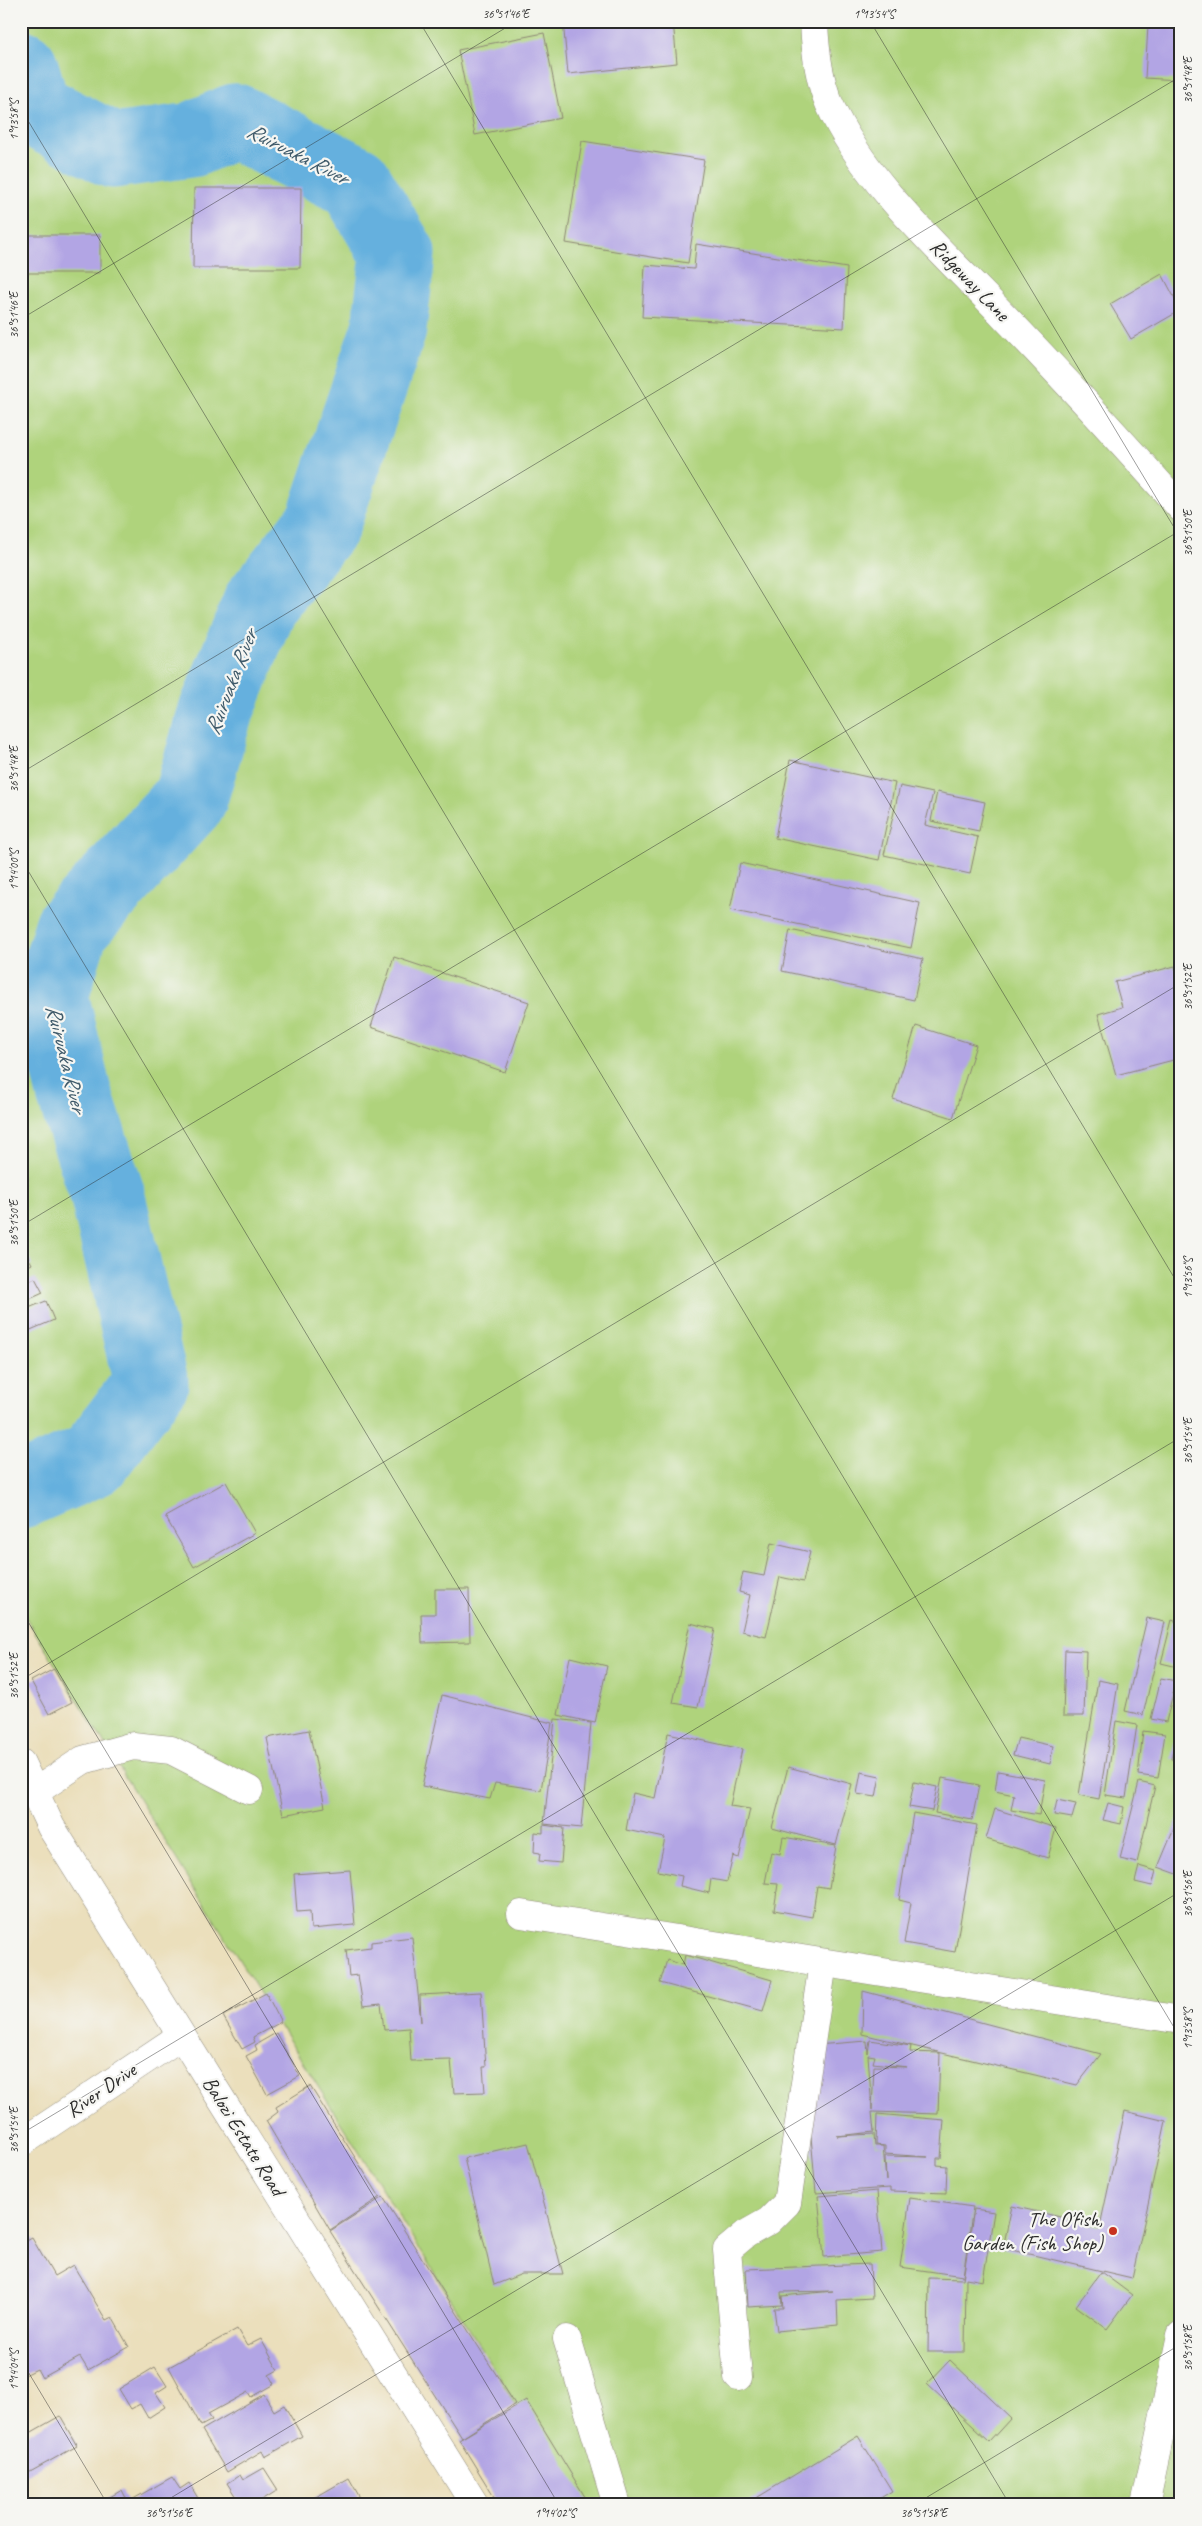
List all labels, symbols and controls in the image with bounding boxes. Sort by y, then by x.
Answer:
text: 36°51'46"E [483,6,531,22]
text: 1°13'54"S [854,6,896,22]
text: 36°51'48"E [1180,55,1196,103]
text: 1°13'58"S [6,98,22,140]
water label: Ruiruaka River [242,117,356,193]
street label: Ridgeway Lane [925,234,1016,327]
text: 36°51'46"E [6,290,22,338]
text: 36°51'50"E [1180,508,1196,556]
water label: Ruiruaka River [198,622,265,739]
text: 36°51'48"E [6,744,22,792]
text: 1°14'00"S [6,848,22,890]
text: 36°51'52"E [1180,962,1196,1010]
water label: Ruiruaka River [39,1002,94,1119]
text: 36°51'50"E [6,1198,22,1246]
text: 1°13'56"S [1180,1256,1196,1298]
text: 36°51'54"E [1180,1416,1196,1464]
text: 36°51'52"E [6,1651,22,1699]
text: 36°51'56"E [1180,1869,1196,1917]
text: 1°13'58"S [1180,2007,1196,2049]
street label: River Drive [61,2056,143,2123]
street label: Balozi Estate Road [197,2072,292,2203]
text: 36°51'54"E [6,2105,22,2153]
place label: The O'fish, Garden (Fish Shop) [962,2206,1104,2256]
marker: The O'fish, Garden (Fish Shop) [1107,2225,1119,2237]
text: 36°51'58"E [1180,2323,1196,2371]
text: 1°14'04"S [6,2348,22,2390]
text: 36°51'56"E [146,2505,194,2521]
text: 1°14'02"S [535,2505,577,2521]
text: 36°51'58"E [901,2505,949,2521]

